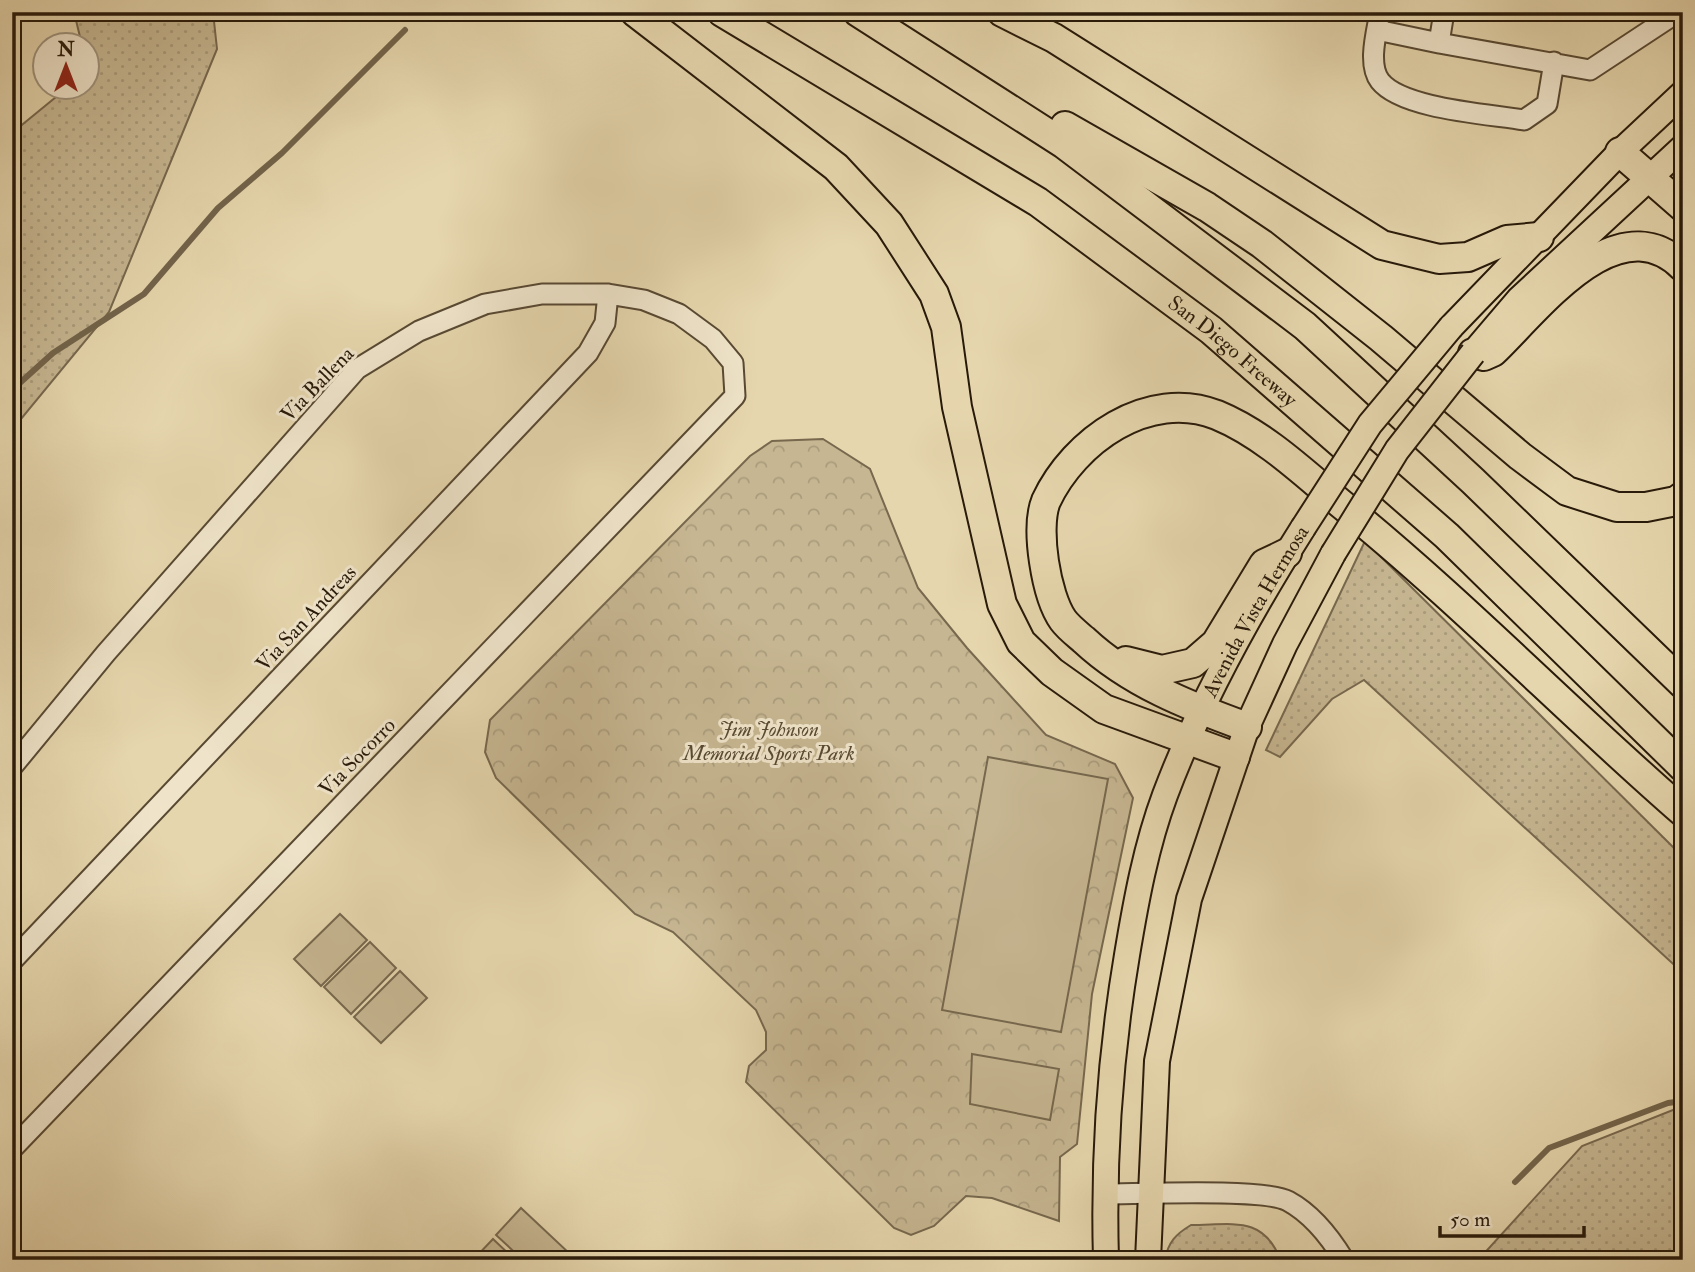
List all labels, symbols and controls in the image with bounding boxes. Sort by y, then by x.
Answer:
north arrow [32,32,102,102]
text: N [56,38,75,62]
street label: San Diego Freeway [1162,290,1303,414]
street label: Via Ballena [275,341,360,428]
street label: Avenida Vista Hermosa [1196,520,1315,703]
street label: Via San Andreas [250,559,363,677]
street label: Via Socorro [313,712,402,802]
park label: Jim Johnson Memorial Sports Park [681,716,855,767]
scale bar [1440,1195,1583,1239]
text: 50 m [1450,1206,1491,1233]

